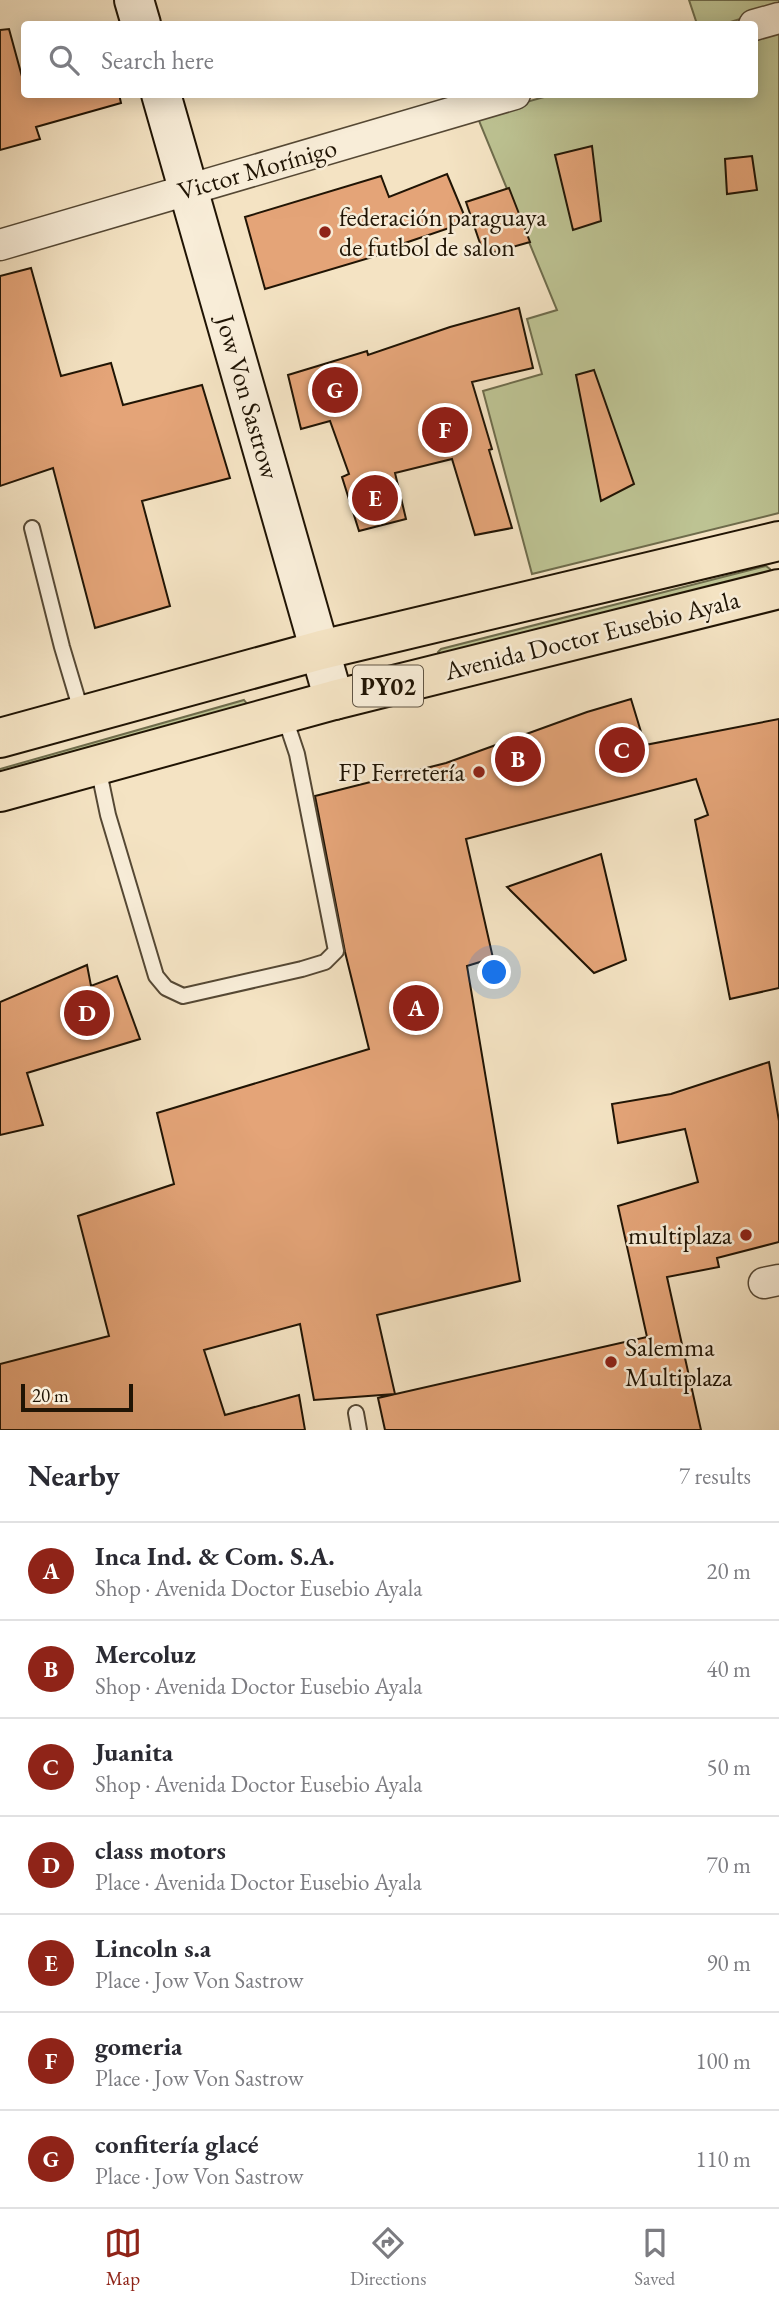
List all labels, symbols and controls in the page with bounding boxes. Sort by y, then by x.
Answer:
search box [21,21,758,98]
icon: search [45,41,83,79]
text: Search here [101,43,214,77]
street label: Victor Morínigo [174,130,340,208]
place label: federación paraguaya de futbol de salon [339,200,547,264]
marker: federación paraguaya de futbol de salon [317,224,333,240]
street label: Jow Von Sastrow [208,309,288,483]
pin: G [312,364,358,416]
pin: F [422,404,468,456]
pin: E [352,472,398,524]
street label: Avenida Doctor Eusebio Ayala [440,582,744,688]
road number: PY02 [353,666,423,706]
pin: C [599,724,645,776]
pin: B [495,733,541,785]
place label: FP Ferretería [338,755,466,789]
marker: FP Ferretería [471,764,487,780]
your location [477,955,511,989]
pin: A [393,982,439,1034]
pin: D [64,987,110,1039]
place label: multiplaza [628,1218,733,1252]
marker: multiplaza [738,1227,754,1243]
place label: Salemma Multiplaza [625,1330,733,1394]
marker: Salemma Multiplaza [603,1354,619,1370]
scale bar [21,1381,133,1413]
text: 20 m [32,1383,69,1408]
text: Nearby [28,1456,120,1495]
text: 7 results [679,1461,751,1491]
text: Inca Ind. & Com. S.A. [95,1539,335,1573]
text: A [43,1556,59,1586]
text: 20 m [706,1556,751,1586]
text: Shop · Avenida Doctor Eusebio Ayala [95,1573,422,1603]
text: Mercoluz [95,1637,196,1671]
text: B [44,1654,58,1684]
text: 40 m [706,1654,751,1684]
text: Shop · Avenida Doctor Eusebio Ayala [95,1671,422,1701]
text: Juanita [95,1735,173,1769]
text: C [43,1752,59,1782]
text: 50 m [706,1752,751,1782]
text: Shop · Avenida Doctor Eusebio Ayala [95,1769,422,1799]
text: class motors [95,1833,226,1867]
text: D [42,1850,60,1880]
text: 70 m [706,1850,751,1880]
text: Place · Avenida Doctor Eusebio Ayala [95,1867,422,1897]
text: Lincoln s.a [95,1931,211,1965]
text: E [44,1948,58,1978]
text: 90 m [706,1948,751,1978]
text: Place · Jow Von Sastrow [95,1965,304,1995]
text: gomeria [95,2029,183,2063]
text: F [45,2046,57,2076]
text: 100 m [695,2046,751,2076]
text: Place · Jow Von Sastrow [95,2063,304,2093]
text: confitería glacé [95,2127,259,2161]
text: G [43,2144,59,2174]
text: 110 m [695,2144,751,2174]
text: Place · Jow Von Sastrow [95,2161,304,2191]
tab: Map [104,2224,142,2291]
tab: Directions [350,2224,426,2291]
tab: Saved [634,2224,675,2291]

